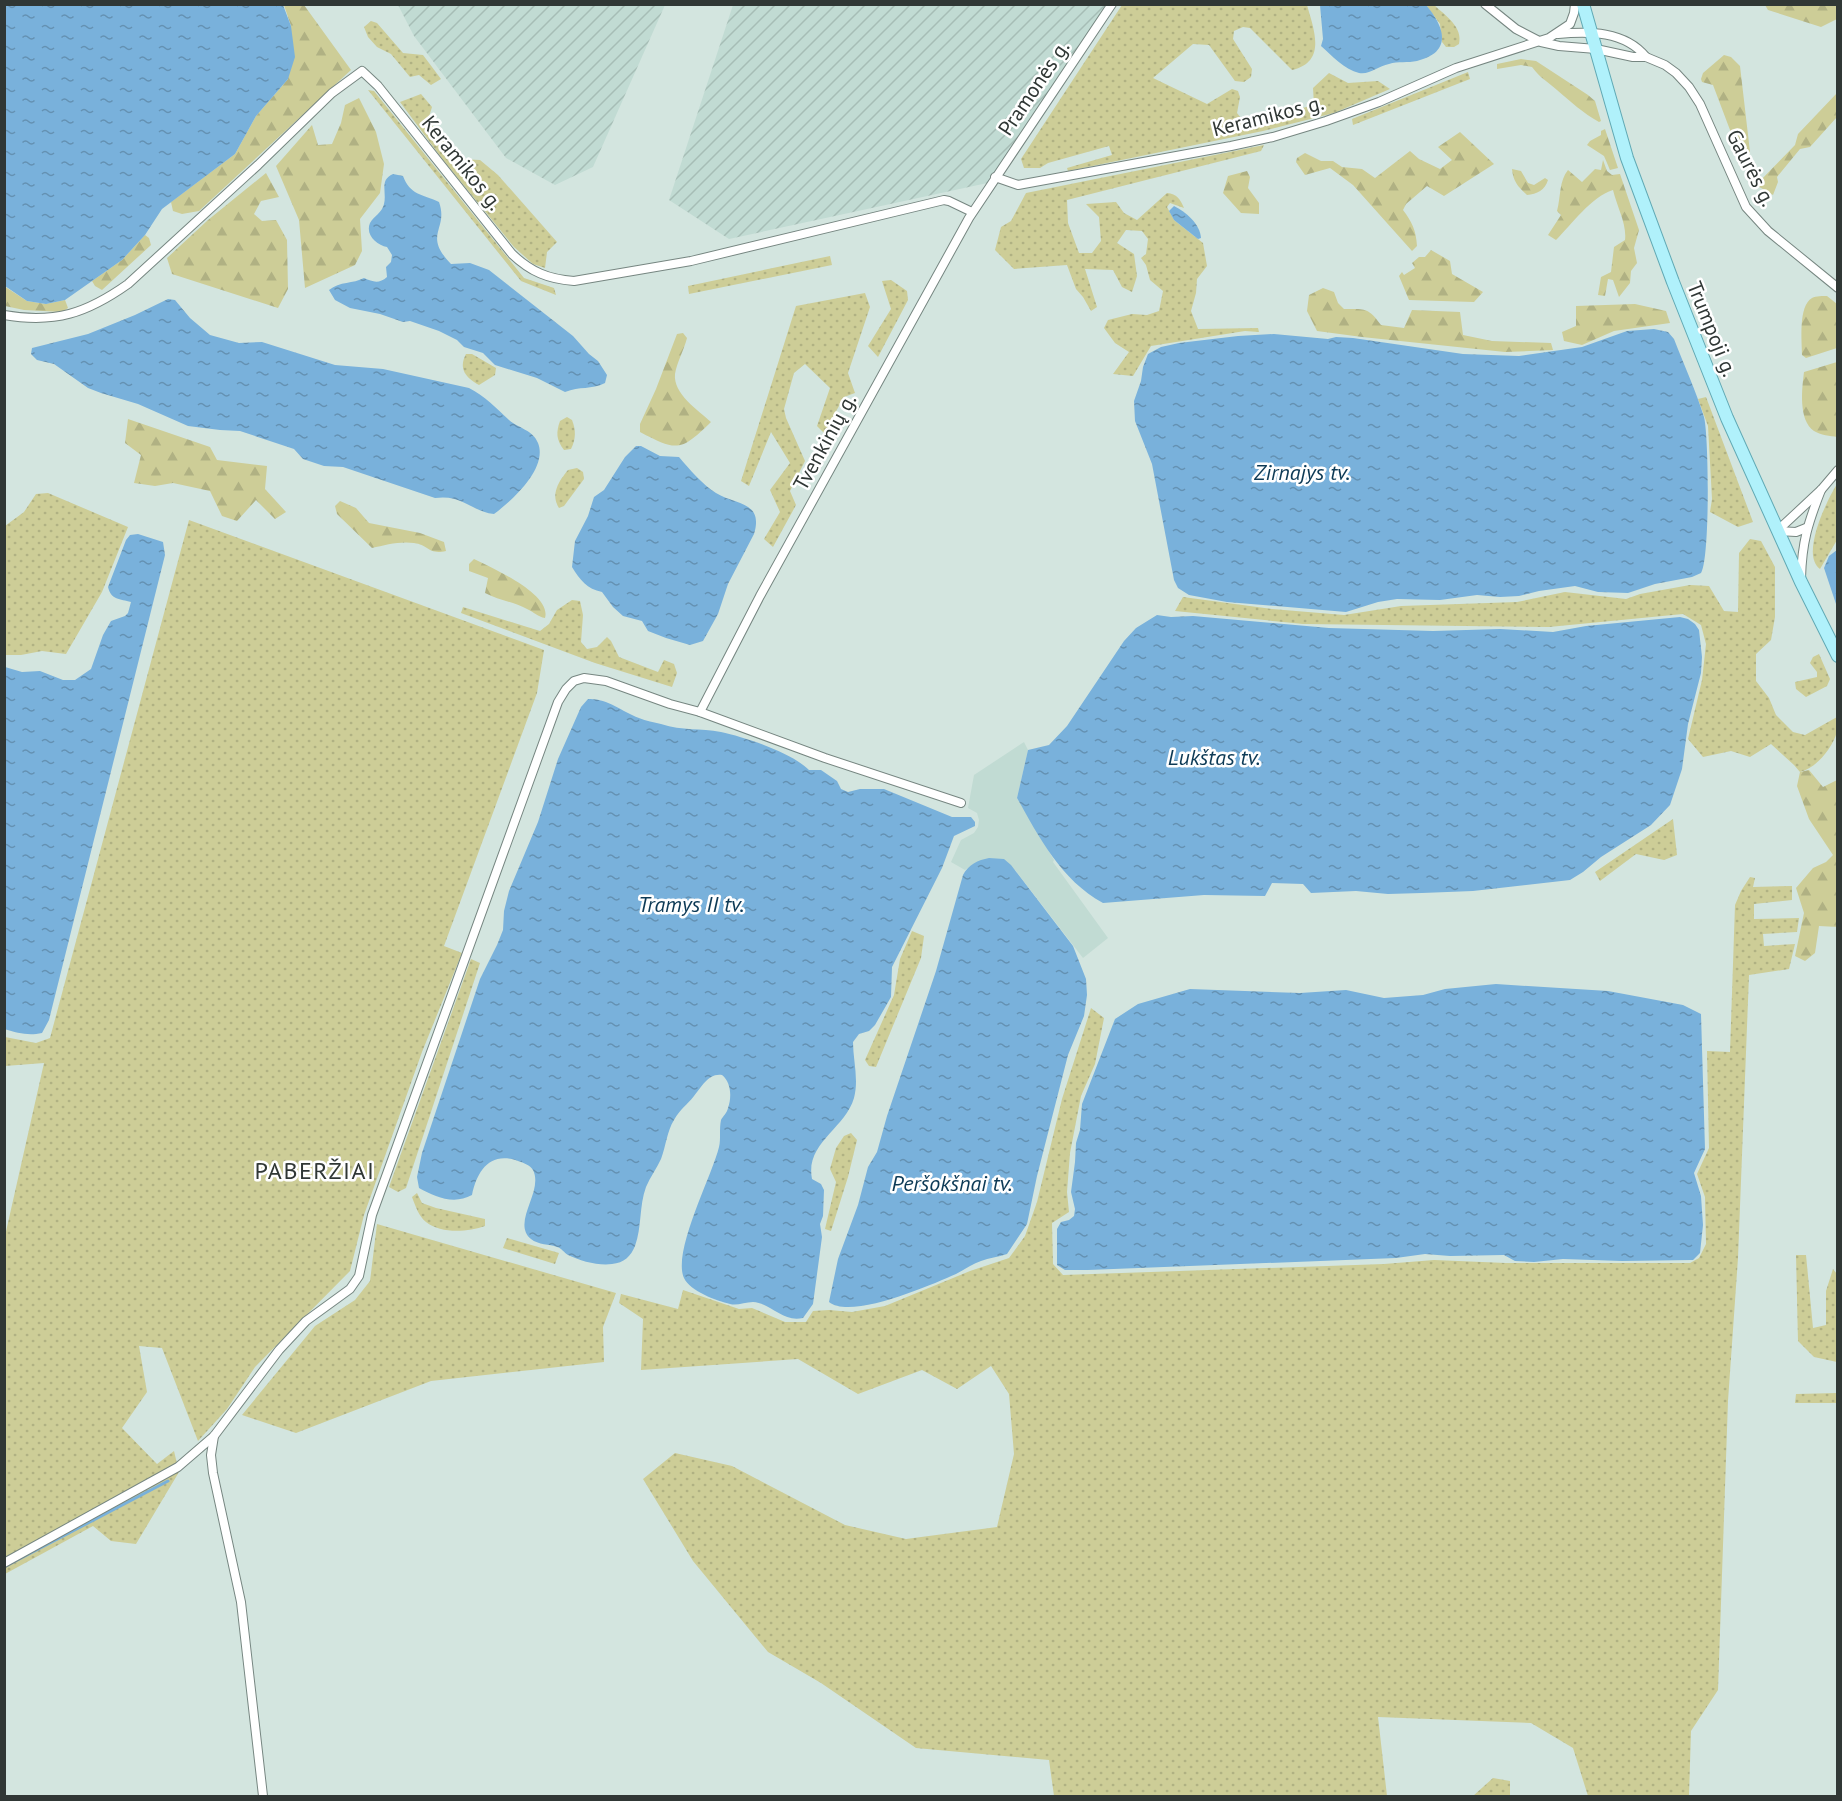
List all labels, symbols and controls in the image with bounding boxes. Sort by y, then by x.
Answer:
street label: Pramonės g. [992,35,1075,141]
street label: Keramikos g. [1209,89,1326,142]
street label: Keramikos g. [416,110,509,215]
street label: Gaurės g. [1721,125,1782,211]
street label: Trumpoji g. [1681,277,1744,380]
street label: Tvenkinių g. [787,389,862,495]
water label: Zirnajys tv. [1253,458,1350,486]
water label: Lukštas tv. [1168,743,1260,771]
water label: Tramys II tv. [638,890,744,918]
district label: PABERŽIAI [254,1155,376,1186]
water label: Peršokšnai tv. [892,1169,1012,1197]

